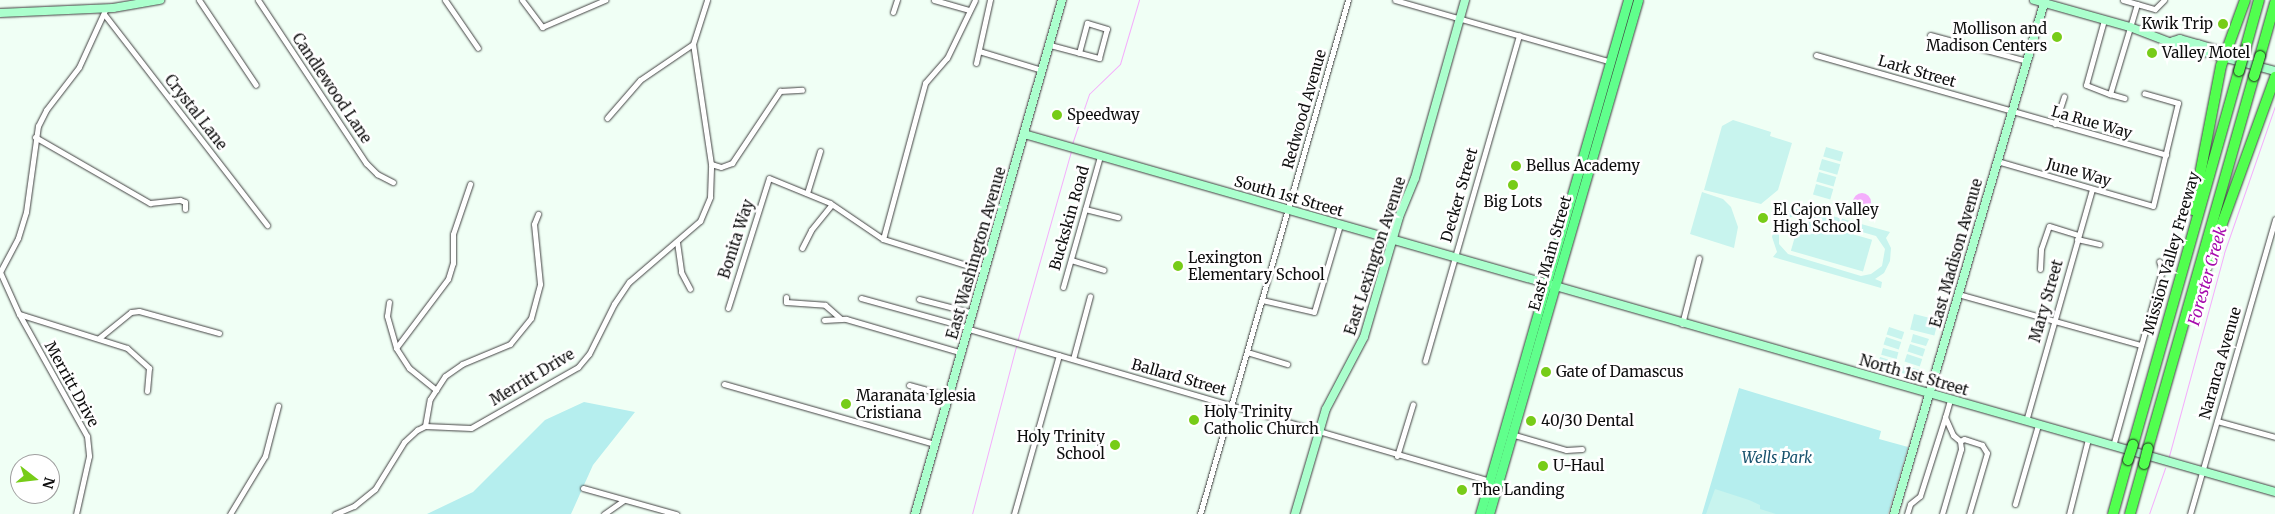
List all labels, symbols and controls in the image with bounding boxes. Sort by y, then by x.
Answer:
place label: Kwik Trip [2141,15,2213,33]
marker: Kwik Trip [2217,18,2229,30]
place label: Mollison and Madison Centers [1926,19,2047,54]
street label: Candlewood Lane [289,30,375,146]
marker: Mollison and Madison Centers [2051,31,2063,43]
place label: Valley Motel [2162,44,2250,62]
street label: Redwood Avenue [1278,47,1330,171]
marker: Valley Motel [2146,47,2158,59]
street label: Lark Street [1876,51,1958,91]
street label: Crystal Lane [161,71,231,153]
street label: La Rue Way [2050,102,2134,142]
place label: Speedway [1067,106,1140,124]
marker: Speedway [1051,109,1063,121]
street label: Decker Street [1437,146,1481,244]
street label: June Way [2045,154,2113,190]
place label: Bellus Academy [1526,157,1640,175]
marker: Bellus Academy [1510,160,1522,172]
street label: Buckskin Road [1045,164,1093,272]
street label: East Washington Avenue [943,165,1009,341]
street label: Mission Valley Freeway [2139,170,2203,336]
street label: South 1st Street [1232,172,1346,220]
street label: East Lexington Avenue [1341,175,1409,337]
street label: East Madison Avenue [1926,176,1986,330]
marker: Big Lots [1507,179,1519,191]
place label: Big Lots [1484,193,1542,211]
street label: East Main Street [1525,193,1575,313]
street label: Bonita Way [715,197,757,281]
place label: El Cajon Valley High School [1773,200,1879,235]
marker: El Cajon Valley High School [1757,212,1769,224]
water label: Forester Creek [2184,224,2230,328]
place label: Lexington Elementary School [1188,248,1325,283]
street label: Mary Street [2026,258,2066,344]
marker: Lexington Elementary School [1172,260,1184,272]
street label: Naranca Avenue [2195,305,2245,421]
street label: Merritt Drive [41,338,103,430]
street label: Merritt Drive [487,345,577,409]
street label: North 1st Street [1857,351,1971,399]
street label: Ballard Street [1130,355,1228,399]
place label: Gate of Damascus [1556,363,1684,381]
marker: Gate of Damascus [1540,366,1552,378]
place label: Maranata Iglesia Cristiana [856,386,976,421]
marker: Maranata Iglesia Cristiana [840,398,852,410]
place label: Holy Trinity Catholic Church [1204,402,1319,437]
place label: 40/30 Dental [1541,412,1634,430]
marker: Holy Trinity Catholic Church [1188,414,1200,426]
marker: 40/30 Dental [1525,415,1537,427]
place label: Holy Trinity School [1017,427,1105,462]
marker: Holy Trinity School [1109,439,1121,451]
park label: Wells Park [1742,449,1812,467]
north arrow [10,454,60,504]
place label: U-Haul [1553,457,1605,475]
marker: U-Haul [1537,460,1549,472]
text: N [38,475,59,491]
place label: The Landing [1472,481,1564,499]
marker: The Landing [1456,484,1468,496]

